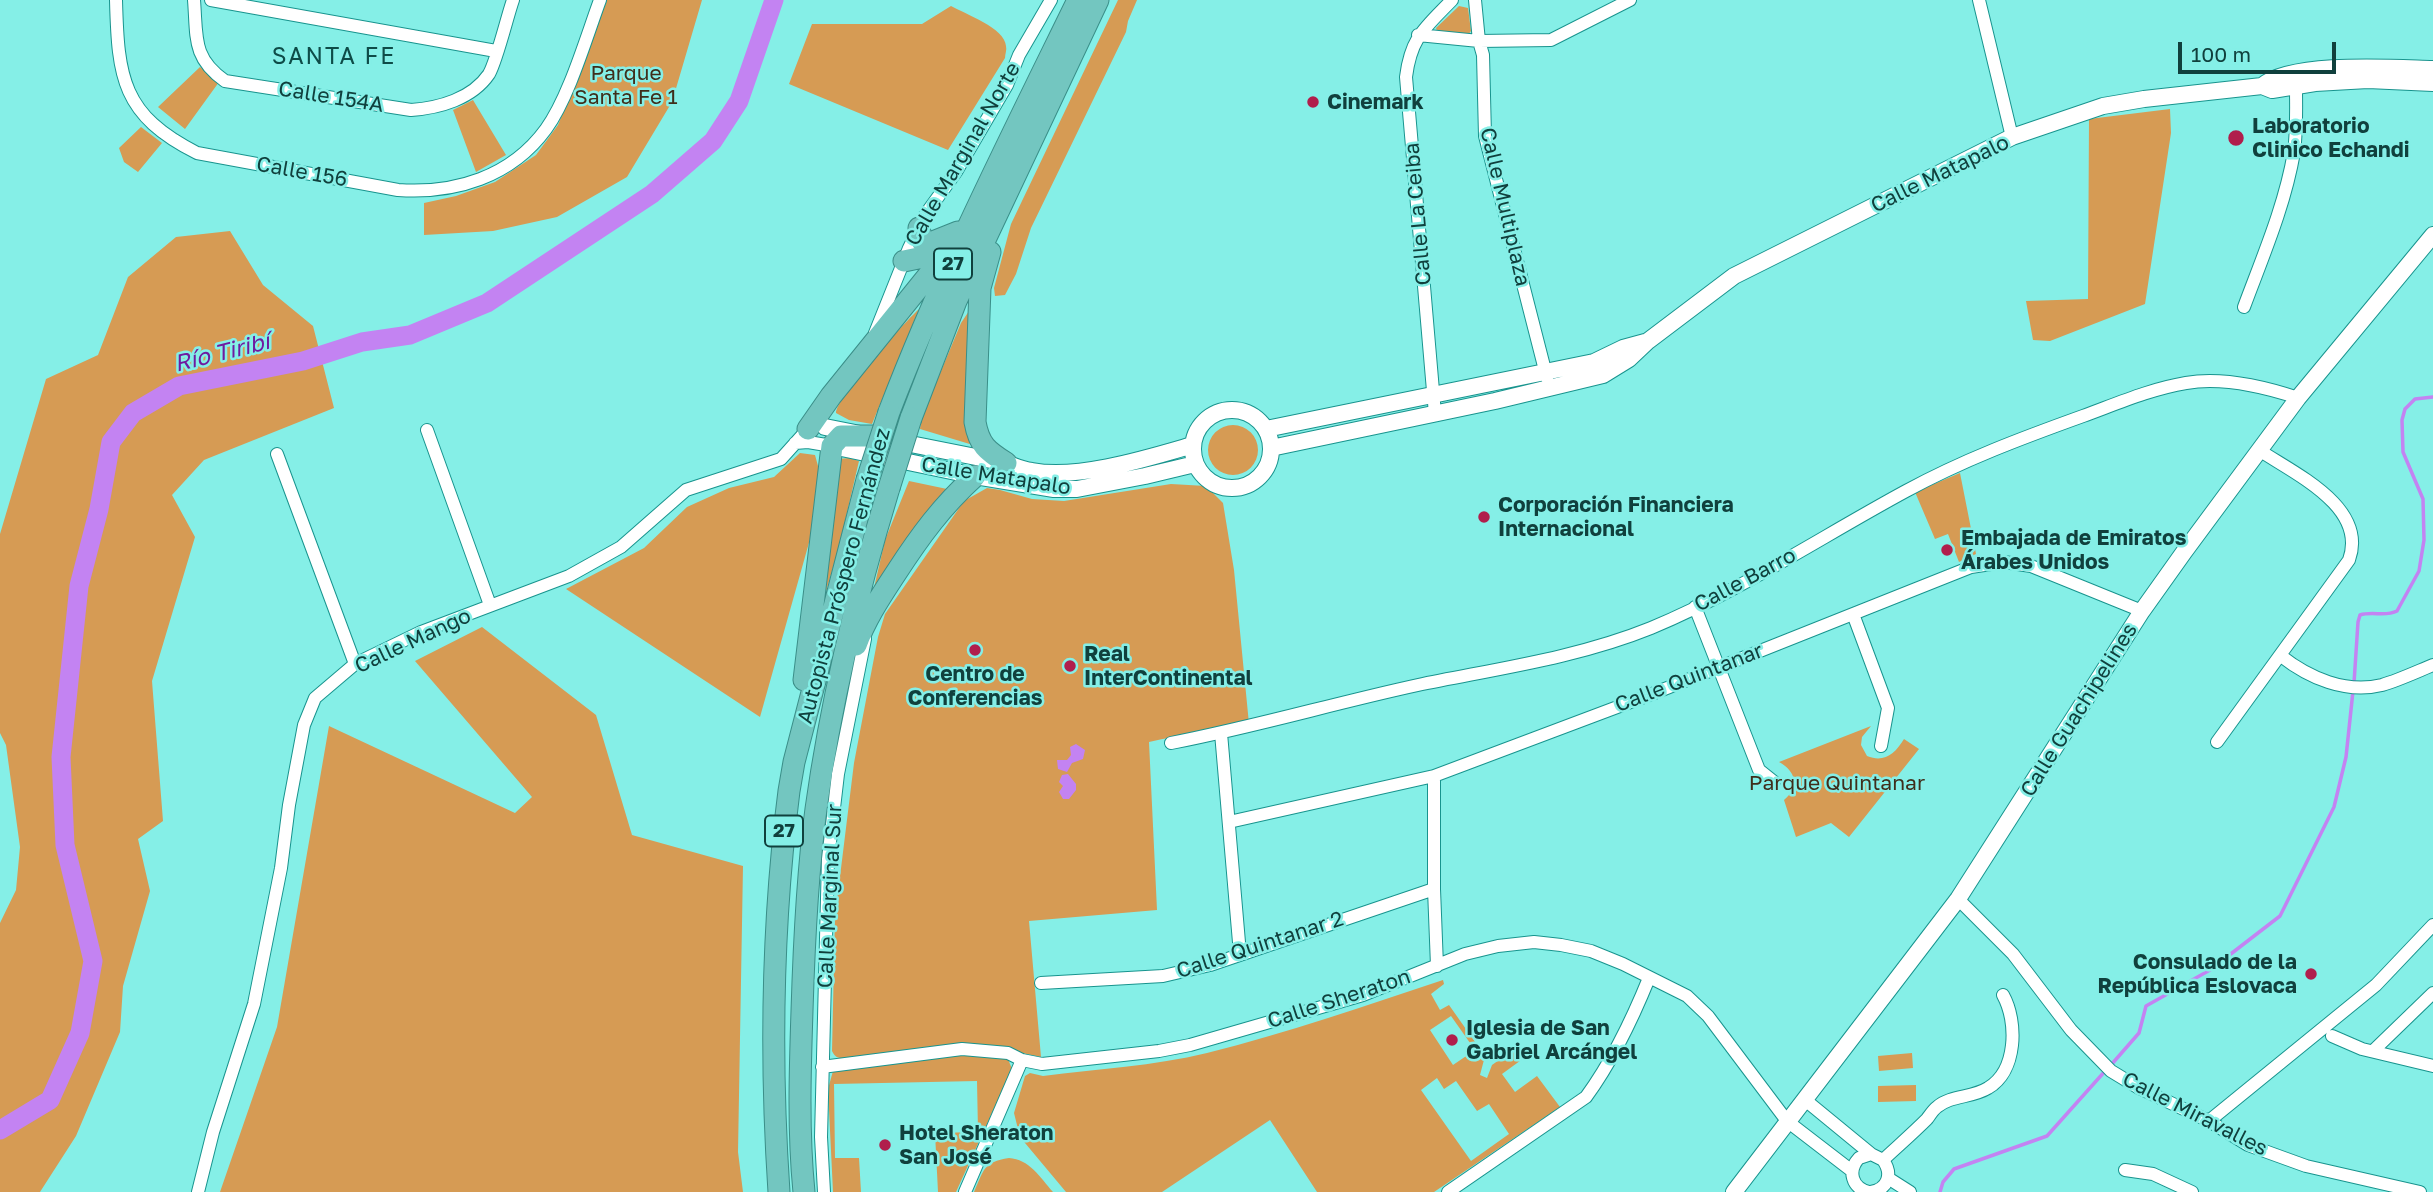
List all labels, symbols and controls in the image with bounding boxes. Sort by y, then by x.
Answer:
scale bar [2181,28,2338,72]
text: 100 m [2191,41,2251,67]
district label: SANTA FE [273,43,395,71]
street label: Calle Marginal Norte [900,58,1026,250]
park label: Parque Santa Fe 1 [574,60,678,110]
street label: Calle 154A [277,76,385,118]
place label: Cinemark [1327,89,1424,115]
marker: Cinemark [1305,94,1321,110]
place label: Laboratorio Clinico Echandi [2252,113,2409,163]
street label: Calle Multiplaza [1475,125,1535,289]
marker: Laboratorio Clinico Echandi [2226,128,2246,148]
street label: Calle Matapalo [1867,130,2013,218]
street label: Calle La Ceiba [1399,142,1437,286]
street label: Calle 156 [255,152,349,192]
road number: 27 [934,248,972,280]
water label: Río Tiribí [171,328,273,378]
street label: Autopista Próspero Fernández [792,425,896,727]
street label: Calle Matapalo [920,452,1072,500]
place label: Corporación Financiera Internacional [1498,492,1734,542]
marker: Corporación Financiera Internacional [1476,509,1492,525]
place label: Embajada de Emiratos Árabes Unidos [1961,525,2186,575]
marker: Embajada de Emiratos Árabes Unidos [1939,542,1955,558]
street label: Calle Barro [1690,543,1800,617]
street label: Calle Mango [351,603,475,679]
street label: Calle Guachipelines [2015,619,2143,801]
street label: Calle Quintanar [1611,638,1767,718]
place label: Real InterContinental [1084,641,1253,691]
marker: Centro de Conferencias [967,642,983,658]
marker: Real InterContinental [1062,658,1078,674]
place label: Centro de Conferencias [908,661,1042,711]
park label: Parque Quintanar [1749,770,1925,796]
street label: Calle Marginal Sur [813,803,847,989]
road number: 27 [765,816,803,846]
street label: Calle Quintanar 2 [1173,906,1347,984]
place label: Consulado de la República Eslovaca [2097,949,2297,999]
street label: Calle Sheraton [1264,964,1414,1034]
marker: Consulado de la República Eslovaca [2303,966,2319,982]
place label: Iglesia de San Gabriel Arcángel [1466,1015,1637,1065]
marker: Iglesia de San Gabriel Arcángel [1444,1032,1460,1048]
street label: Calle Miravalles [2118,1067,2272,1161]
place label: Hotel Sheraton San José [899,1120,1053,1170]
marker: Hotel Sheraton San José [877,1137,893,1153]

